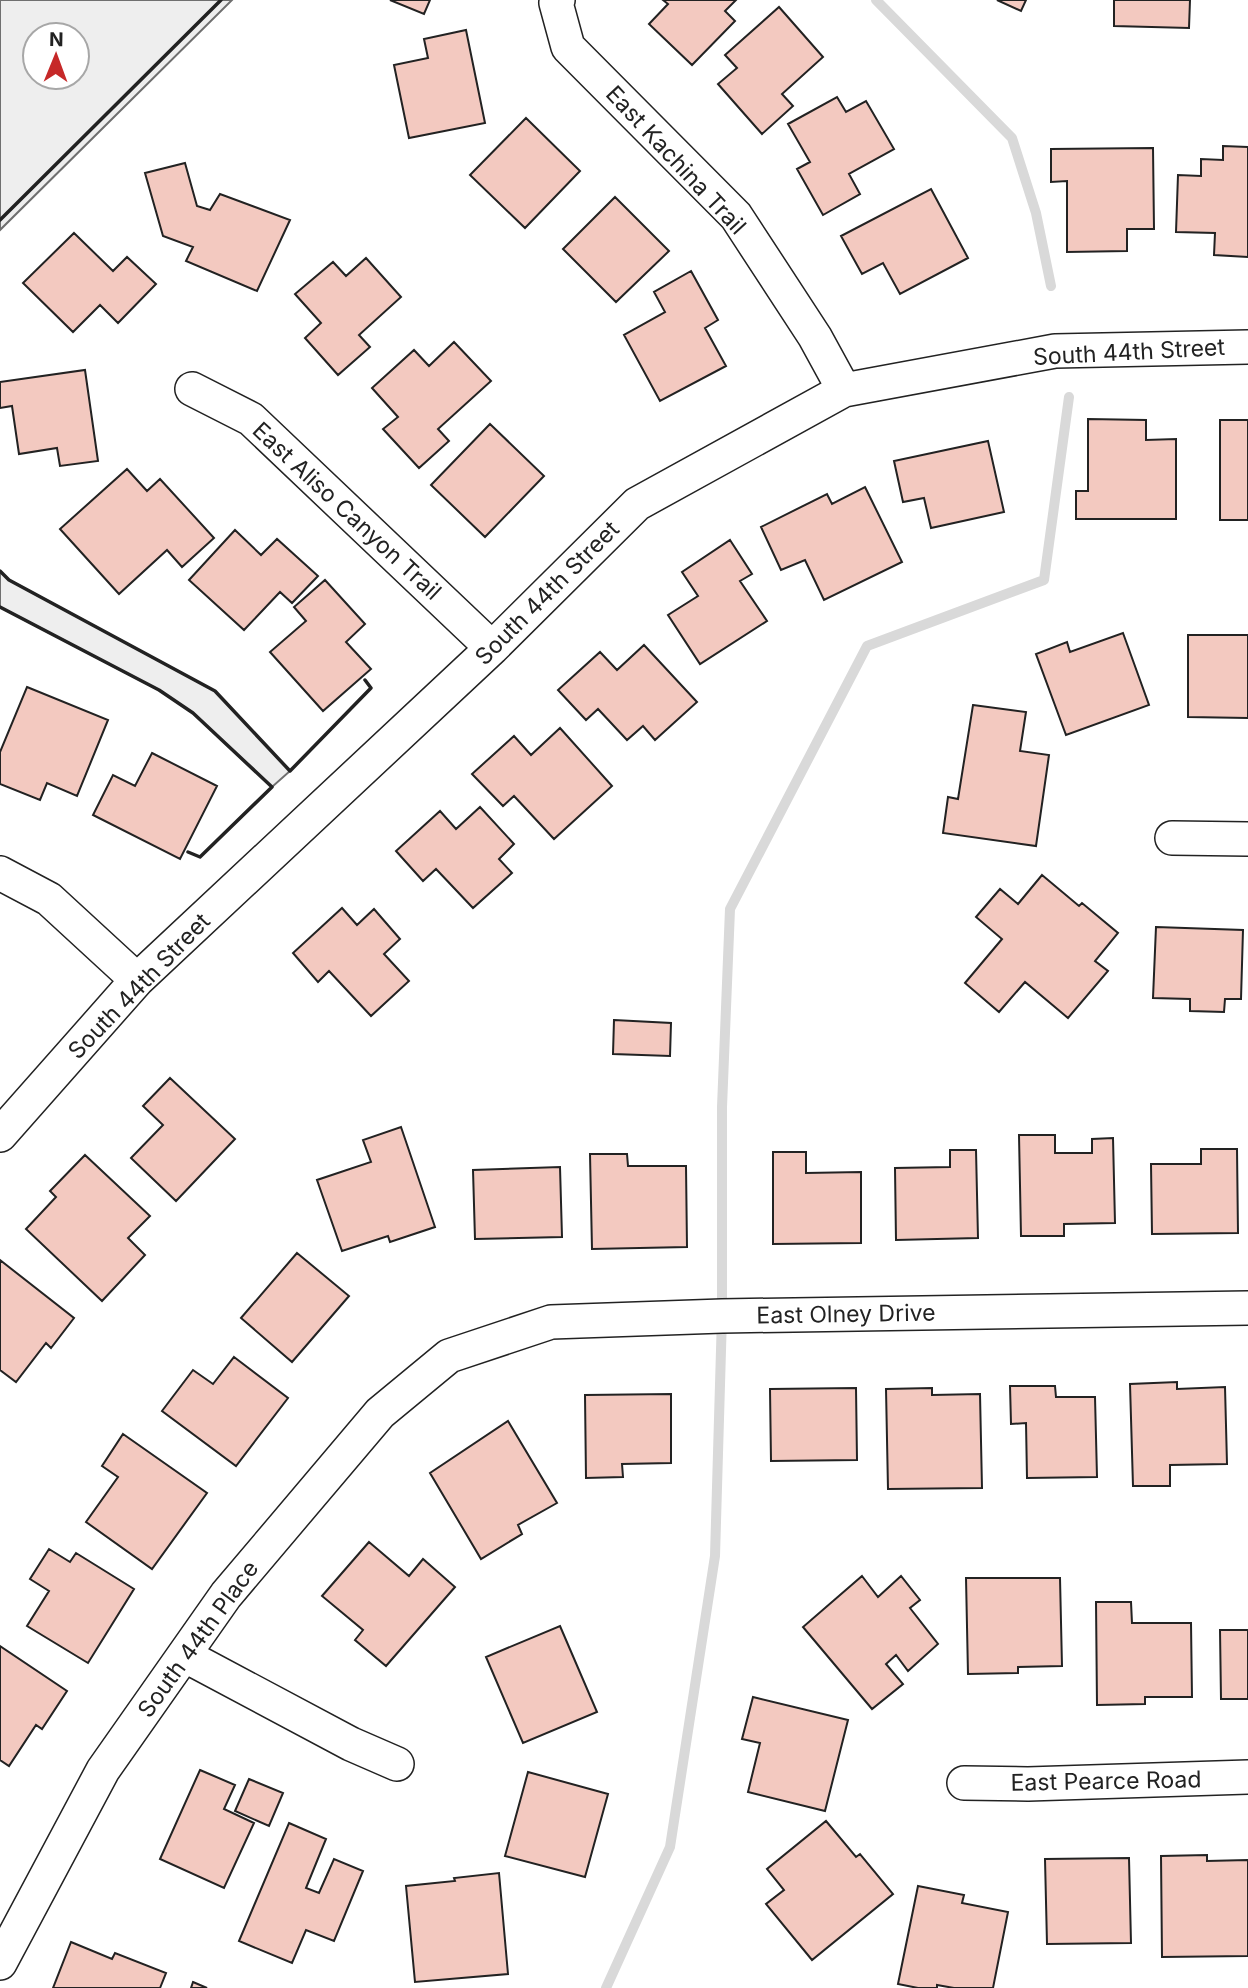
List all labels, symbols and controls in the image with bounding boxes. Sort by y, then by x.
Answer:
north arrow [21,21,91,91]
text: N [49,28,64,51]
street label: East Kachina Trail [600,80,752,240]
street label: South 44th Street [1032,333,1226,371]
street label: East Aliso Canyon Trail [247,416,447,606]
street label: South 44th Street [469,515,625,671]
street label: South 44th Street [62,907,216,1065]
street label: East Olney Drive [756,1298,936,1330]
street label: South 44th Place [132,1555,264,1723]
street label: East Pearce Road [1010,1765,1202,1797]

